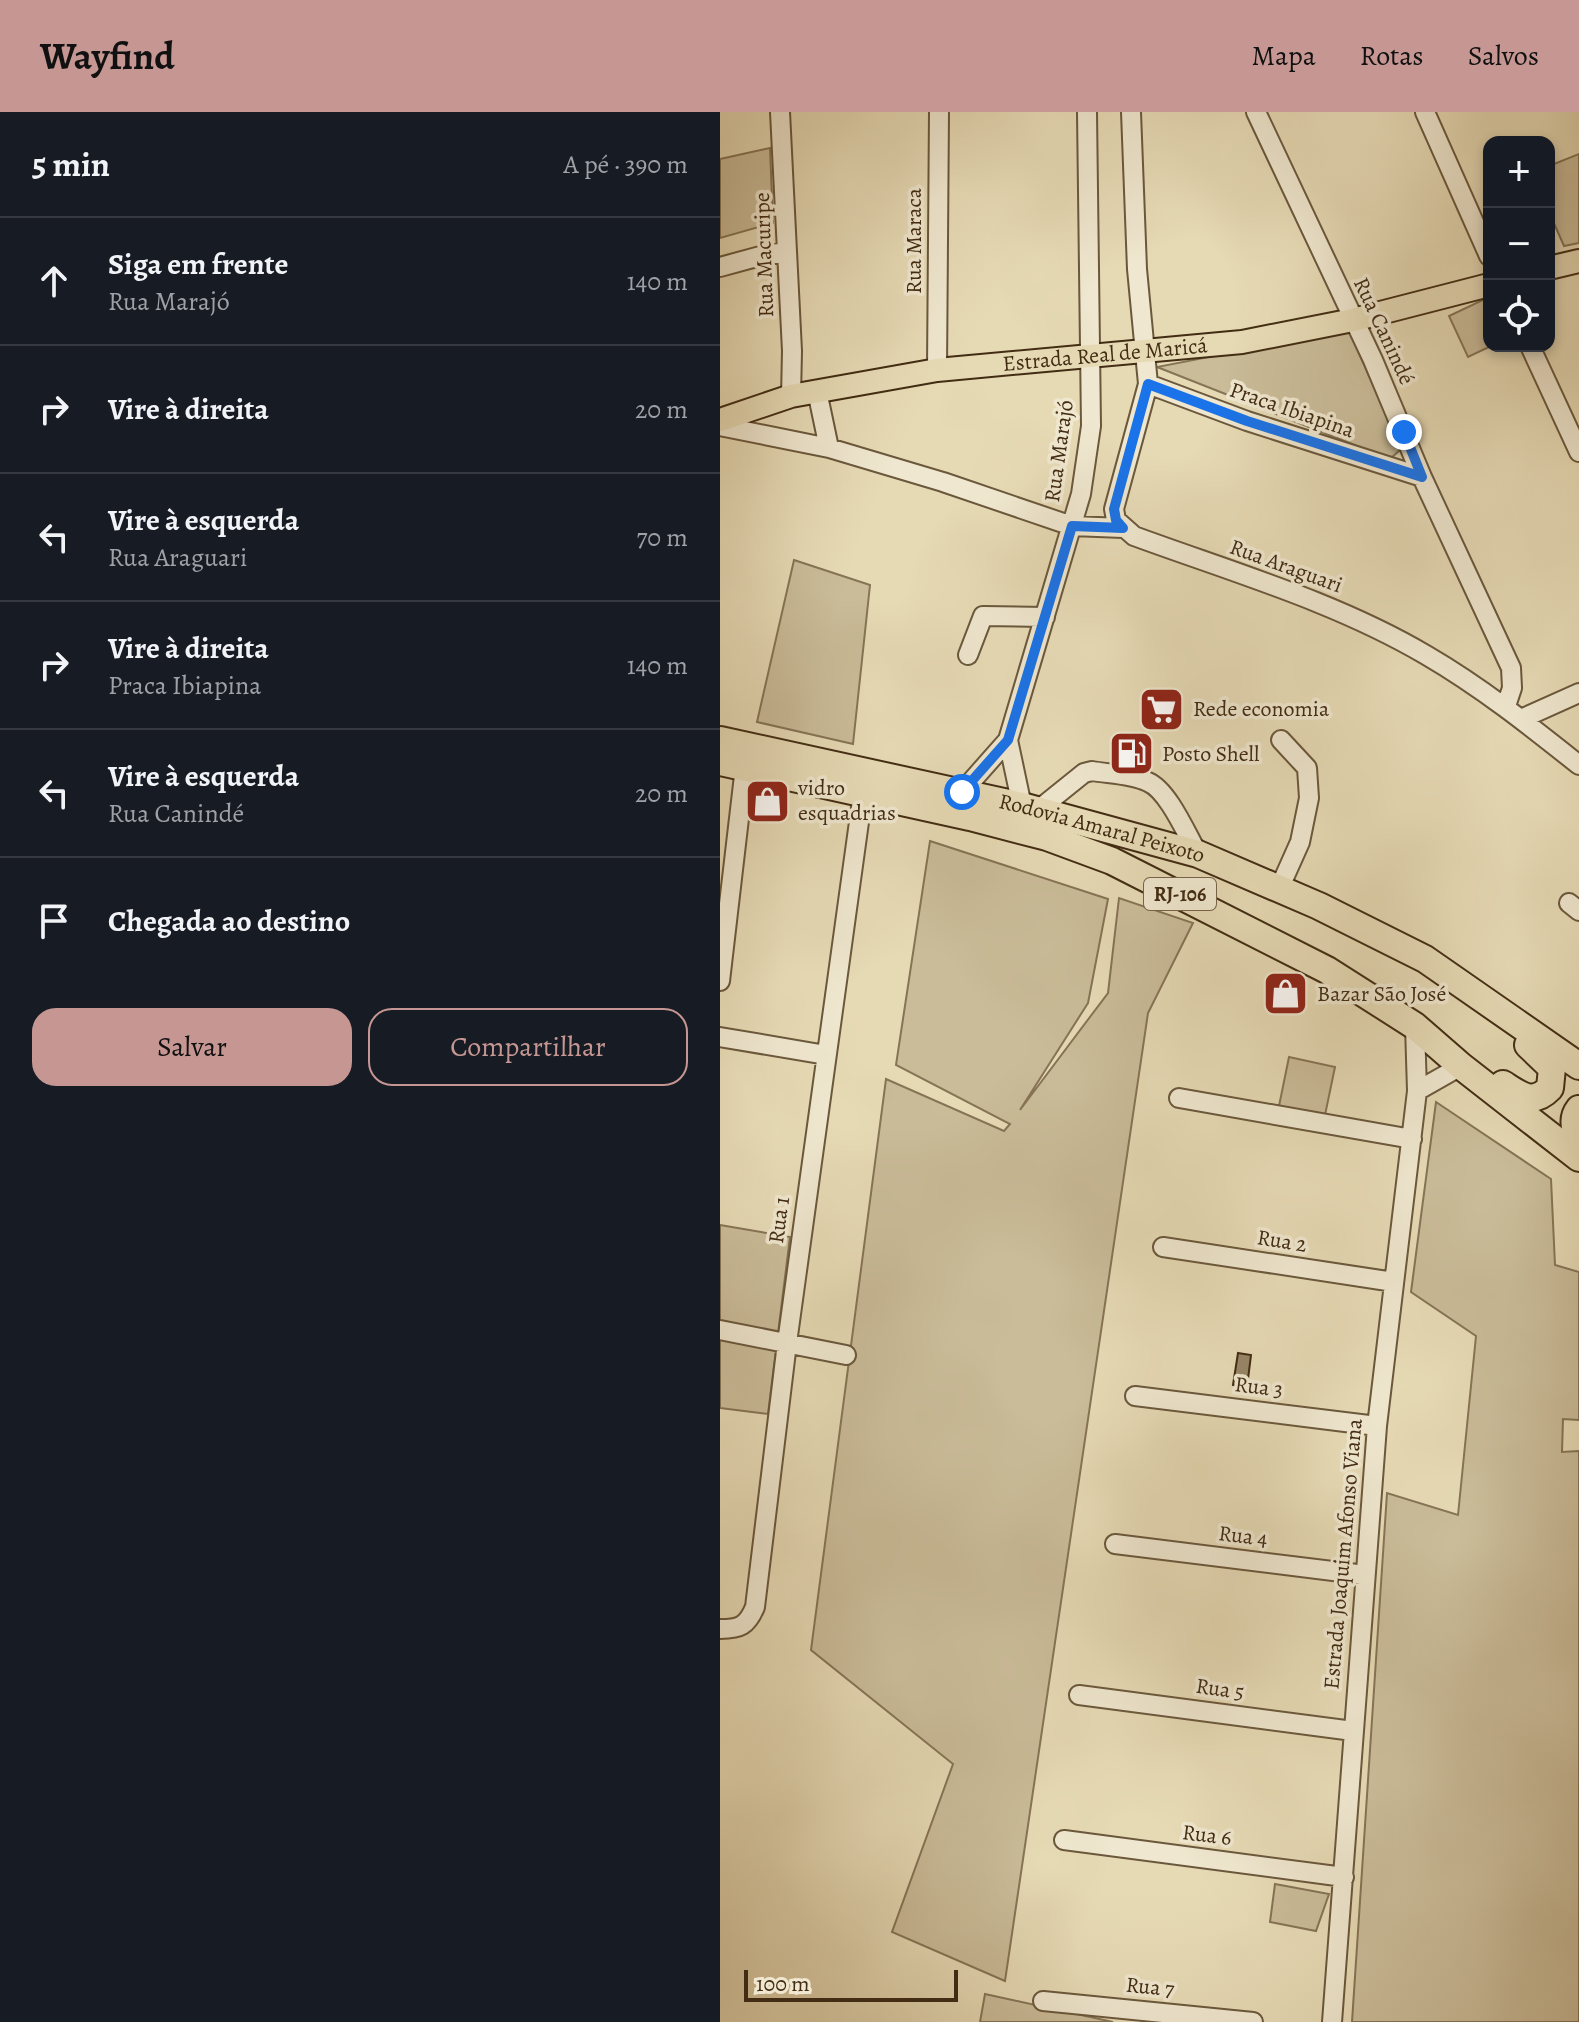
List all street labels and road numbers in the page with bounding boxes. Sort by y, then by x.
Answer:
street label: Rua Maraca [899,187,929,294]
street label: Rua Macuripe [747,192,781,318]
street label: Rua Canindé [1346,272,1422,390]
street label: Estrada Real de Maricá [1001,330,1209,379]
street label: Praca Ibiapina [1226,375,1359,446]
street label: Rua Marajó [1037,398,1081,504]
street label: Rua Araguari [1225,532,1347,600]
street label: Rodovia Amaral Peixoto [996,786,1210,870]
road number: RJ-106 [1144,878,1216,910]
street label: Rua 1 [761,1195,797,1245]
street label: Rua 2 [1255,1222,1309,1260]
street label: Rua 3 [1233,1369,1285,1405]
street label: Estrada Joaquim Afonso Viana [1316,1417,1370,1691]
street label: Rua 4 [1217,1518,1269,1554]
street label: Rua 5 [1194,1671,1246,1707]
street label: Rua 6 [1181,1817,1233,1853]
street label: Rua 7 [1124,1970,1176,2005]

